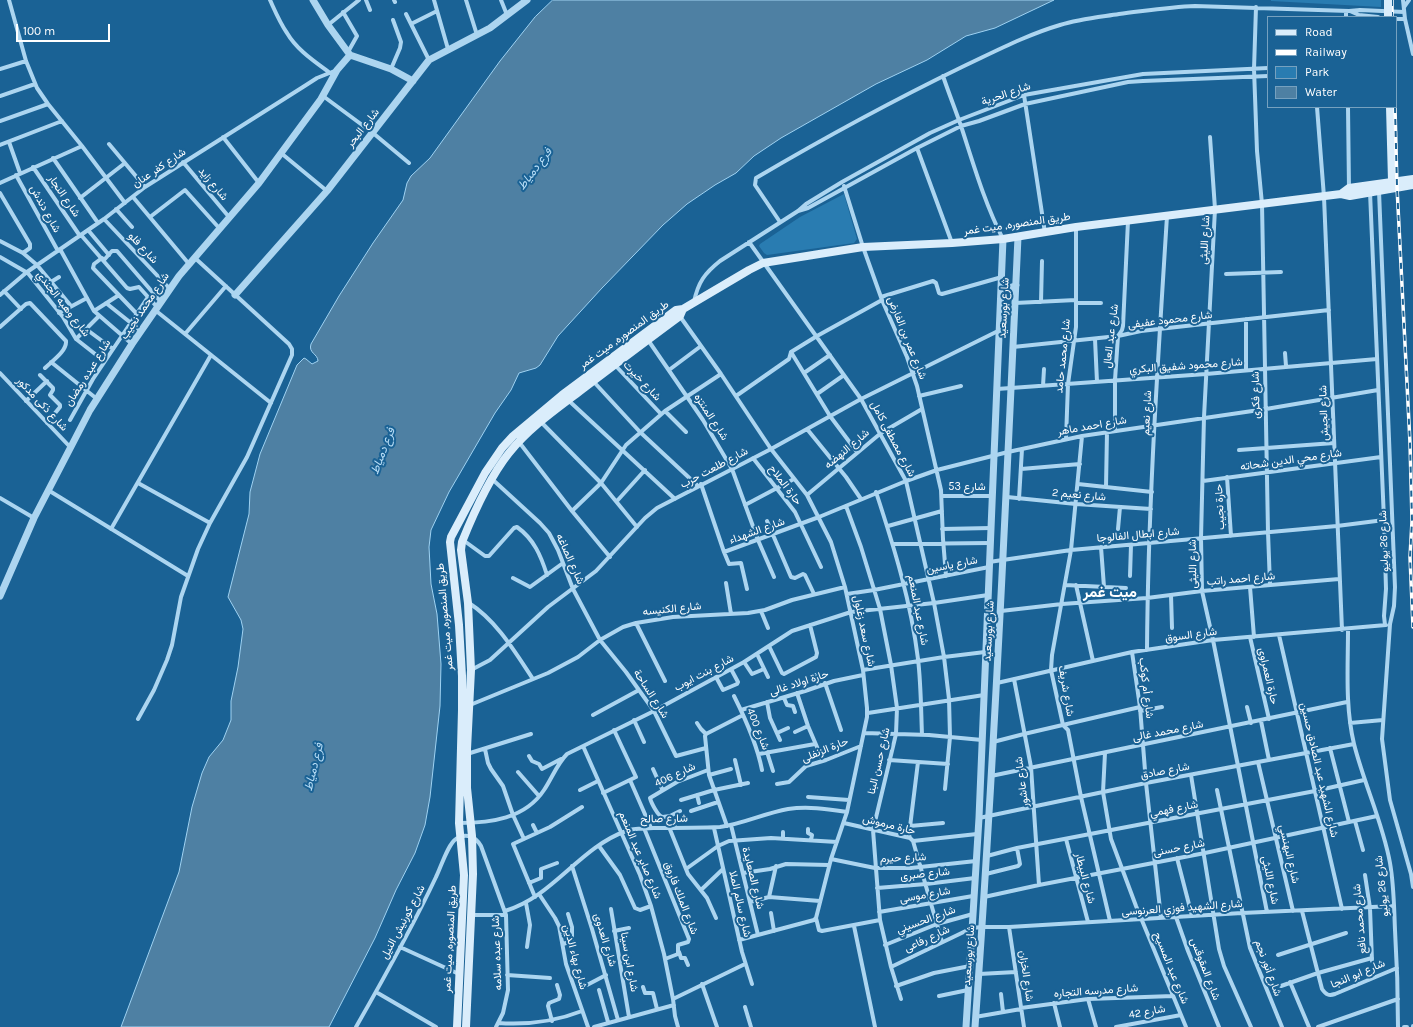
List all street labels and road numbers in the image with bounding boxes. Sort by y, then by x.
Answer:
street label: شارع الحرية [980,79,1032,109]
street label: شارع البحر [344,106,382,150]
street label: شارع كفر عنان [130,145,188,191]
street label: شارع زايد [195,165,231,203]
street label: شارع النجار [45,172,83,220]
street label: شارع دندش [27,183,63,235]
street label: طريق المنصوره, ميت غمر [963,210,1071,238]
street label: شارع الليثى [1197,215,1213,265]
street label: شارع فلو [125,230,161,266]
street label: شارع وهبه الجندي [33,268,93,340]
street label: شارع محمد نجيب [118,270,172,342]
street label: شارع بورسعيد [996,277,1012,339]
street label: شارع عمر بن الفارض [884,295,930,381]
street label: طريق المنصوره, ميت غمر [576,298,672,372]
street label: شارع عبد العال [1101,303,1121,369]
street label: شارع محمود عفيفى [1127,308,1213,332]
street label: شارع محمد حامد [1053,318,1073,394]
street label: شارع عبده رمضان [62,337,114,409]
street label: شارع محمود شفيق البكري [1129,355,1243,377]
street label: شارع خيرت [620,358,664,404]
street label: شارع فكرى [1249,371,1263,419]
street label: شارع ذكى مدكور [13,374,71,434]
street label: شارع الجيش [1316,385,1332,441]
street label: شارع نعيم [1139,390,1155,436]
street label: شارع المنتزه [691,391,731,443]
street label: شارع مصطفى كامل [868,399,918,479]
street label: شارع احمد ماهر [1056,413,1128,439]
street label: شارع النهضه [822,426,872,472]
street label: شارع طلعت حرب [678,445,750,491]
street label: شارع محي الدين شحاته [1239,446,1343,474]
street label: حارة الملاح [766,462,804,508]
street label: شارع 53 [948,480,986,494]
street label: حارة نجيب [1212,484,1228,530]
street label: شارع نعيم 2 [1051,486,1107,504]
street label: شارع 26 يوليو [1376,510,1392,572]
street label: شارع الشهداء [727,515,787,547]
street label: شارع ابطال الفالوجا [1096,525,1180,545]
street label: شارع الصاغه [553,532,587,586]
street label: شارع الليثى [1186,539,1200,589]
street label: شارع ياسين [925,554,979,576]
street label: طريق المنصوره, ميت غمر [434,563,456,671]
street label: شارع احمد راتب [1206,569,1276,589]
street label: شارع عبد المنعم [905,574,931,646]
street label: شارع سعد زغلول [850,594,878,668]
street label: شارع الكنيسه [642,599,702,619]
street label: شارع بورسعيد [981,600,997,662]
street label: شارع السوق [1164,625,1218,645]
street label: حارة العمراوى [1255,646,1281,706]
street label: شارع بنت ايوب [672,652,736,694]
street label: شارع أم كوكب [1136,657,1156,719]
street label: شارع شريف [1055,665,1077,717]
street label: شارع الساحة [630,667,672,721]
street label: حارة اولاد غالى [768,667,830,699]
street label: شارع الشهيد عبد الصادق حسين [1297,701,1341,839]
street label: شارع 400 [744,706,772,752]
street label: شارع محمد غالى [1132,718,1204,744]
street label: شارع حسن البنا [865,726,893,796]
street label: حارة الزنفلى [800,735,850,765]
street label: شارع عاشور [1012,756,1032,808]
street label: شارع 406 [652,760,698,790]
street label: شارع صادق [1139,760,1191,782]
street label: شارع فهمي [1149,798,1199,820]
street label: شارع صابر عبد المنعم [616,809,664,901]
street label: شارع صالح [640,812,688,826]
street label: حارة مرموش [861,812,917,838]
street label: شارع البهنسي [1276,823,1302,885]
street label: شارع حسنى [1152,837,1206,859]
street label: شارع الصعايدة [739,846,767,910]
street label: شارع حيرم [880,851,926,865]
street label: شارع البيطار [1072,851,1098,905]
street label: شارع الليثى [1258,855,1282,905]
street label: شارع 26 يوليو [1372,855,1392,917]
street label: شارع الملك فاروق [661,860,701,936]
street label: شارع صبرى [900,865,950,883]
street label: شارع سالم الملا [726,870,754,938]
street label: شارع كورنيش النيل [378,883,428,961]
street label: شارع محمد نافع [1350,883,1370,955]
street label: شارع موسى [899,884,951,906]
street label: طريق المنصوره, ميت غمر [441,885,459,993]
street label: شارع الشهيد فوزي العرنوسى [1121,897,1243,919]
street label: شارع الحسيني [895,903,957,937]
street label: شارع العدوى [591,912,619,968]
street label: شارع عبده سلامه [489,915,505,991]
street label: شارع بهاء الدين [560,923,590,991]
street label: شارع رفاعى [902,923,952,955]
street label: شارع بورسعيد [960,924,978,986]
street label: شارع عبد المسيح [1151,930,1191,1006]
street label: شارع ابن سينا [617,931,641,993]
street label: شارع المقوقس [1187,936,1223,1002]
street label: شارع أنور نجم [1252,938,1284,998]
street label: شارع الخزان [1016,950,1036,1002]
street label: شارع ابو النجا [1329,957,1387,991]
street label: شارع مدرسه التجاره [1053,981,1139,1001]
street label: شارع 42 [1128,1002,1166,1022]

